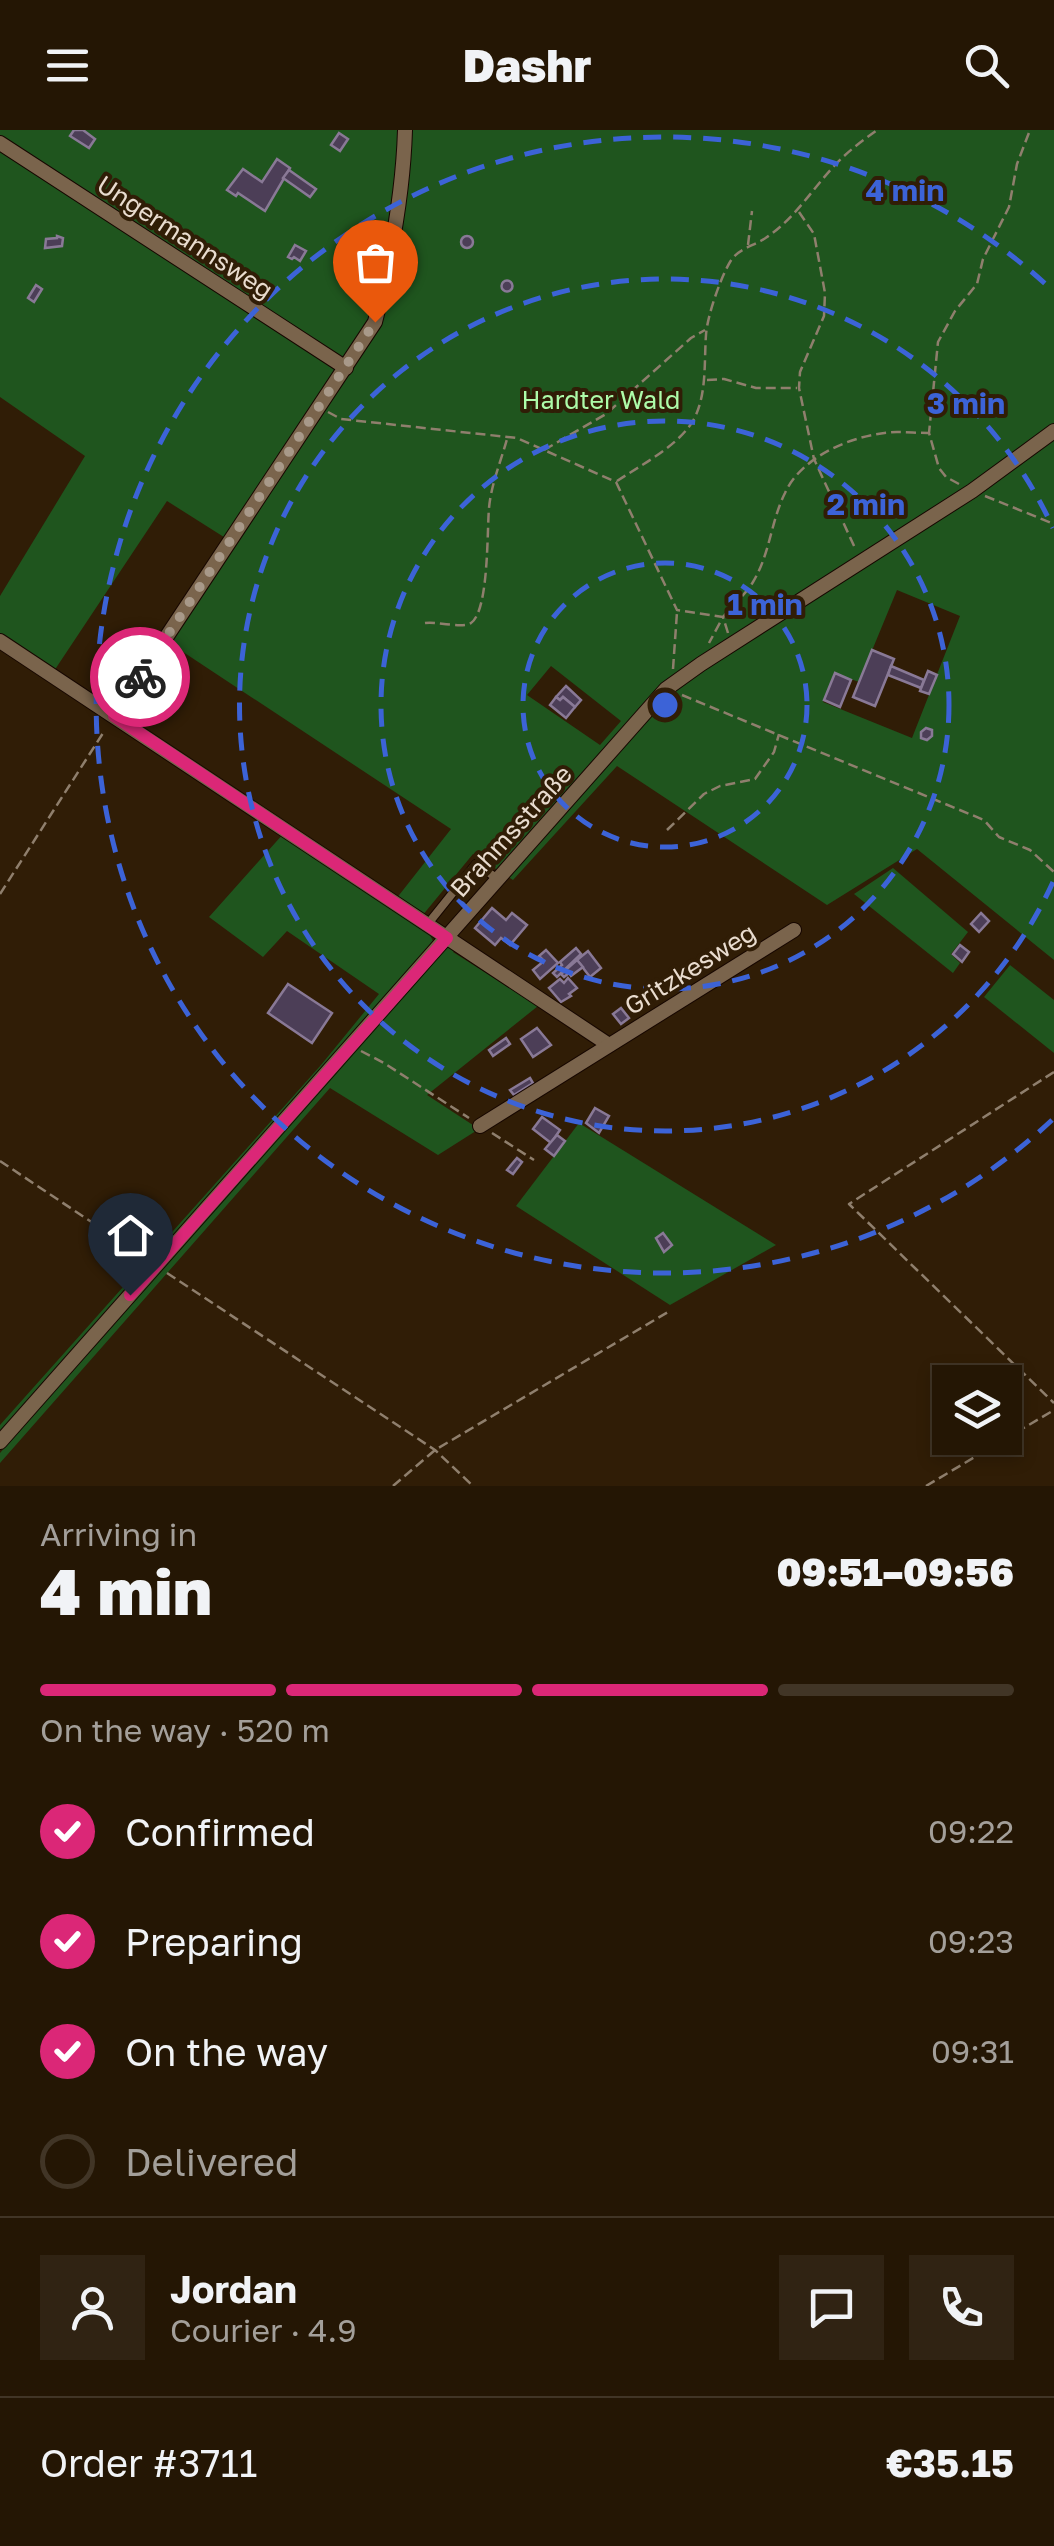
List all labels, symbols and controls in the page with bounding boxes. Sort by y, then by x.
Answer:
icon: menu [40,38,95,93]
text: Dashr [463,38,591,92]
icon: search [959,38,1014,93]
street label: Ungermannsweg [92,168,279,305]
text: 4 min [866,172,944,208]
pin [333,220,418,323]
icon: bag [348,235,403,290]
park label: Hardter Wald [522,384,680,415]
text: 3 min [927,385,1005,421]
text: 2 min [827,486,905,522]
text: 1 min [727,586,803,622]
courier [90,627,190,727]
icon: bike [113,650,168,705]
centre of rings [647,687,683,723]
street label: Brahmsstraße [443,758,578,903]
street label: Gritzkesweg [619,916,761,1021]
pin [88,1193,173,1296]
icon: home [103,1208,158,1263]
map controls [932,1365,1022,1455]
button: layers [932,1365,1022,1455]
text: Arriving in [40,1515,197,1553]
text: 09:51–09:56 [776,1549,1014,1594]
text: 4 min [40,1551,212,1629]
text: On the way · 520 m [40,1711,330,1749]
icon: check [40,1804,95,1859]
text: Confirmed [125,1809,315,1854]
text: 09:22 [928,1812,1014,1850]
icon: check [40,1914,95,1969]
text: Preparing [125,1919,303,1964]
text: 09:23 [928,1922,1014,1960]
icon: check [40,2024,95,2079]
text: On the way [125,2029,328,2074]
text: 09:31 [931,2032,1014,2070]
text: Delivered [125,2139,298,2184]
button: person [40,2255,145,2360]
button: chat [779,2255,884,2360]
button: phone [909,2255,1014,2360]
text: Jordan [170,2266,297,2311]
text: Courier · 4.9 [170,2311,357,2349]
text: Order #3711 [40,2440,257,2485]
text: €35.15 [886,2440,1014,2485]

